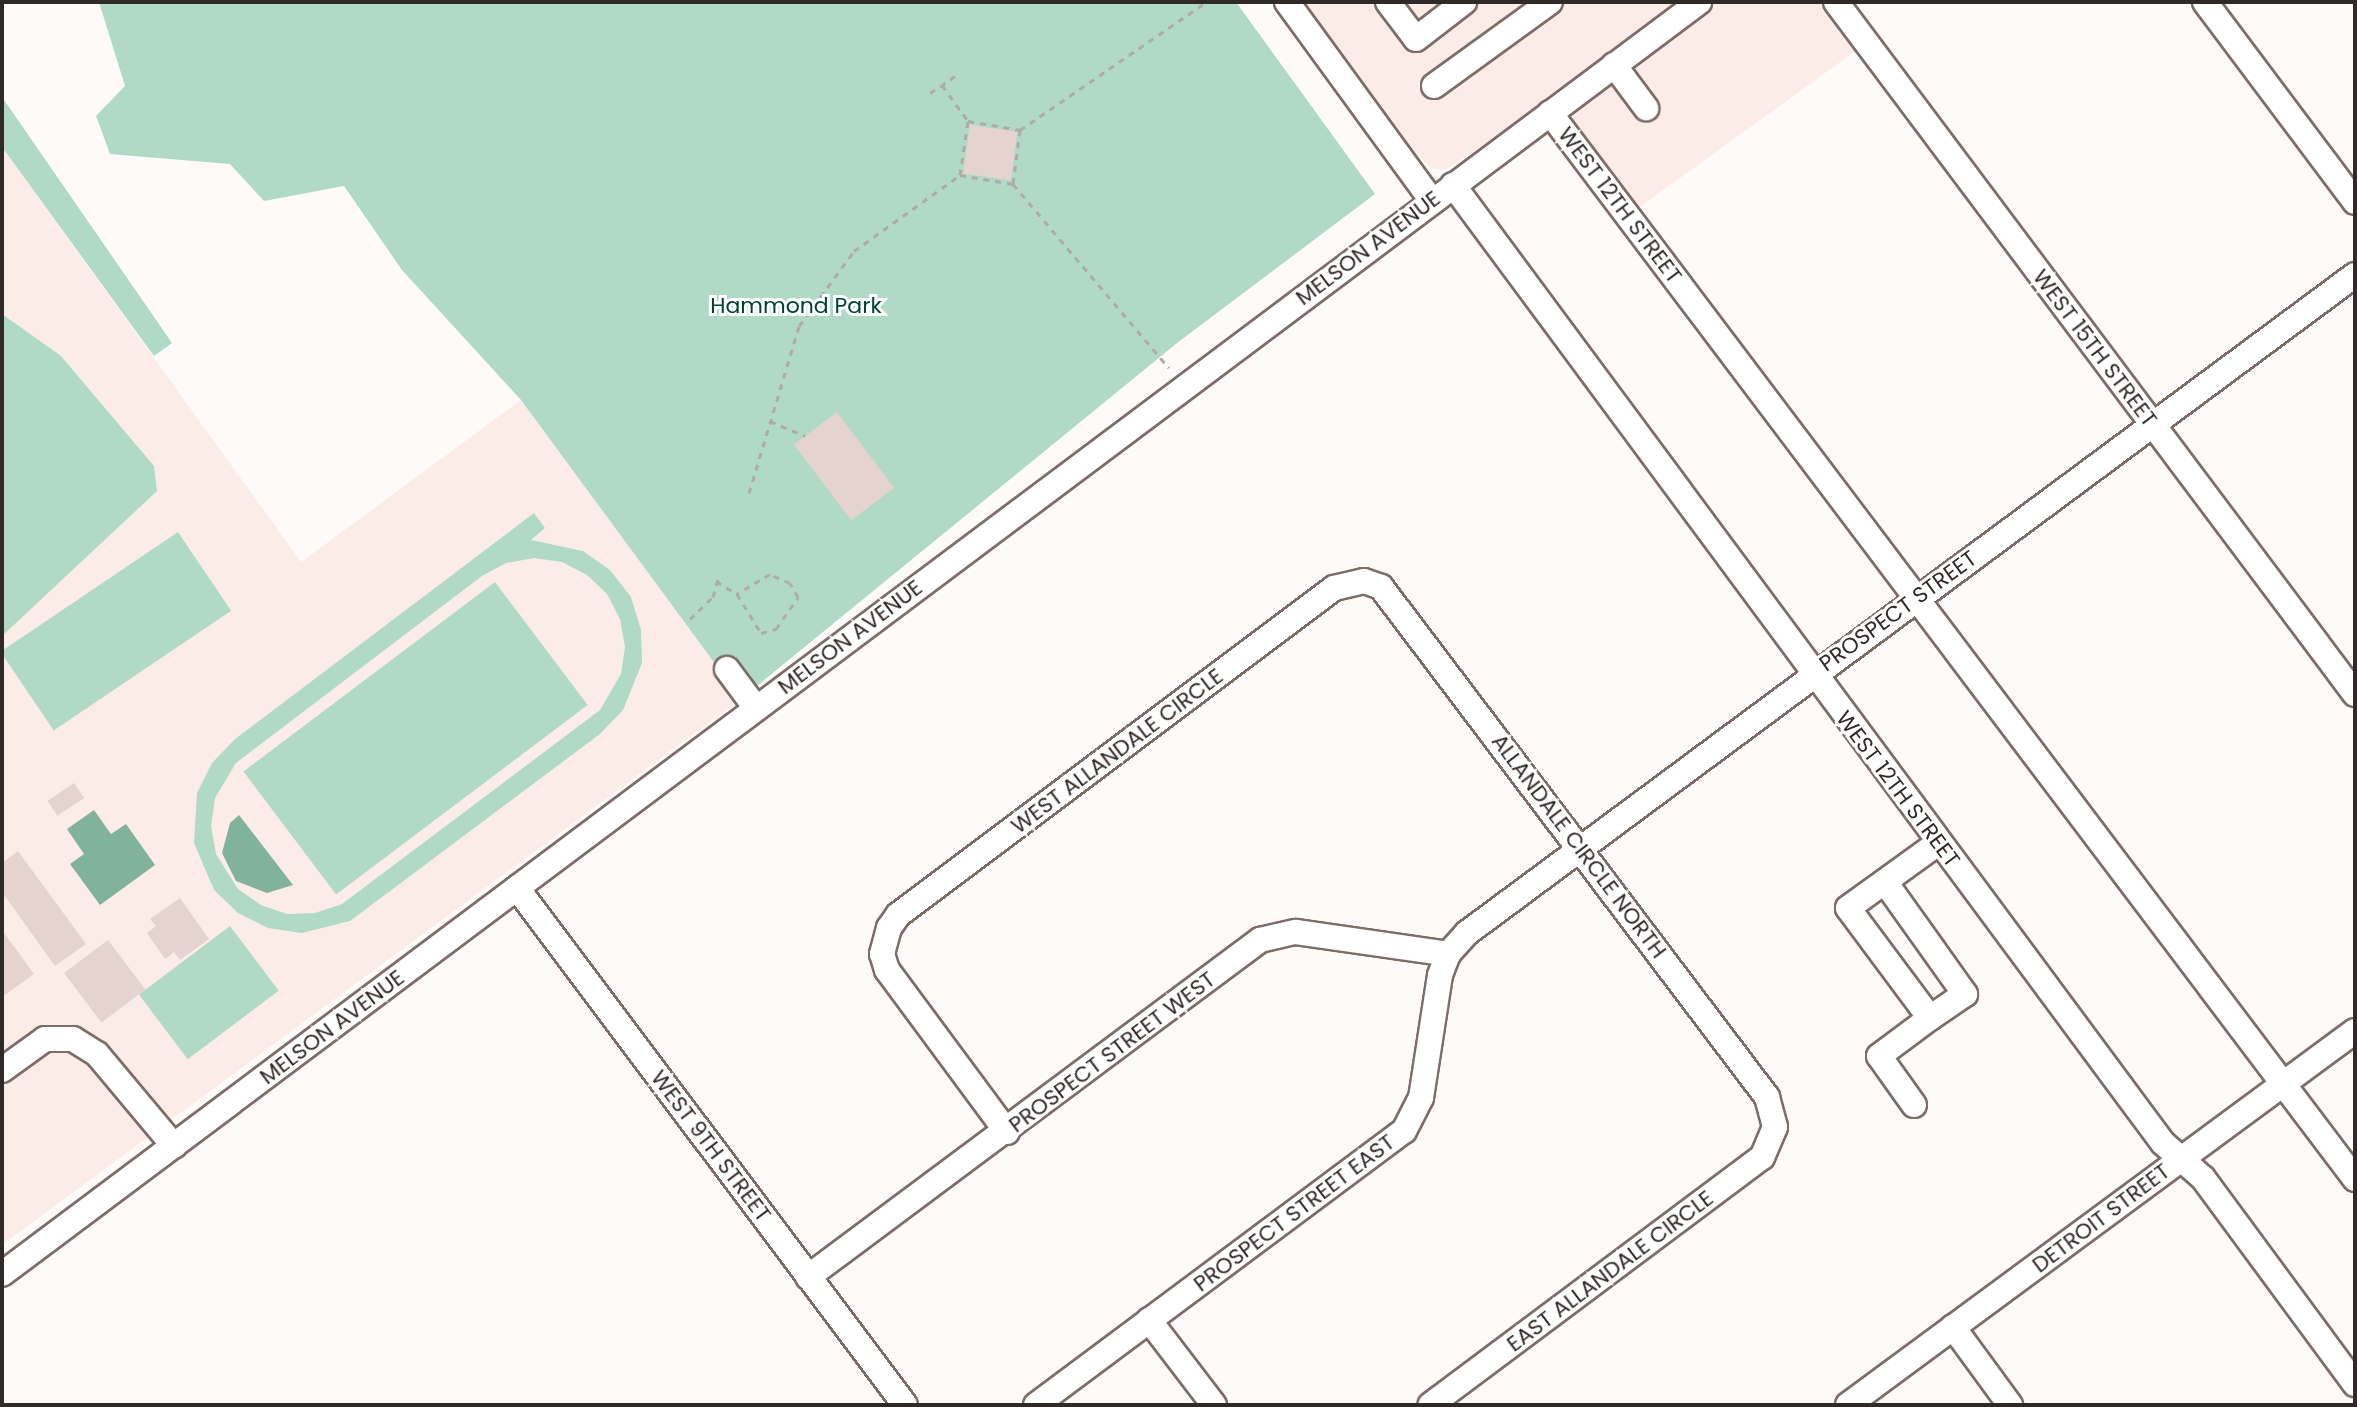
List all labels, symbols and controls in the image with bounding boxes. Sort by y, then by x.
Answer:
street label: WEST 12TH STREET [1553,122,1687,288]
street label: MELSON AVENUE [1291,185,1445,311]
street label: WEST 15TH STREET [2027,264,2163,432]
park label: Hammond Park [710,293,882,319]
street label: PROSPECT STREET [1814,545,1982,677]
street label: MELSON AVENUE [773,574,927,700]
street label: WEST ALLANDALE CIRCLE [1006,663,1228,839]
street label: WEST 12TH STREET [1831,706,1965,872]
street label: ALLANDALE CIRCLE NORTH [1486,729,1672,963]
street label: MELSON AVENUE [255,964,409,1090]
street label: PROSPECT STREET WEST [1004,966,1220,1138]
street label: WEST 9TH STREET [645,1065,777,1227]
street label: PROSPECT STREET EAST [1188,1129,1400,1297]
street label: DETROIT STREET [2027,1158,2175,1278]
street label: EAST ALLANDALE CIRCLE [1502,1185,1718,1357]

